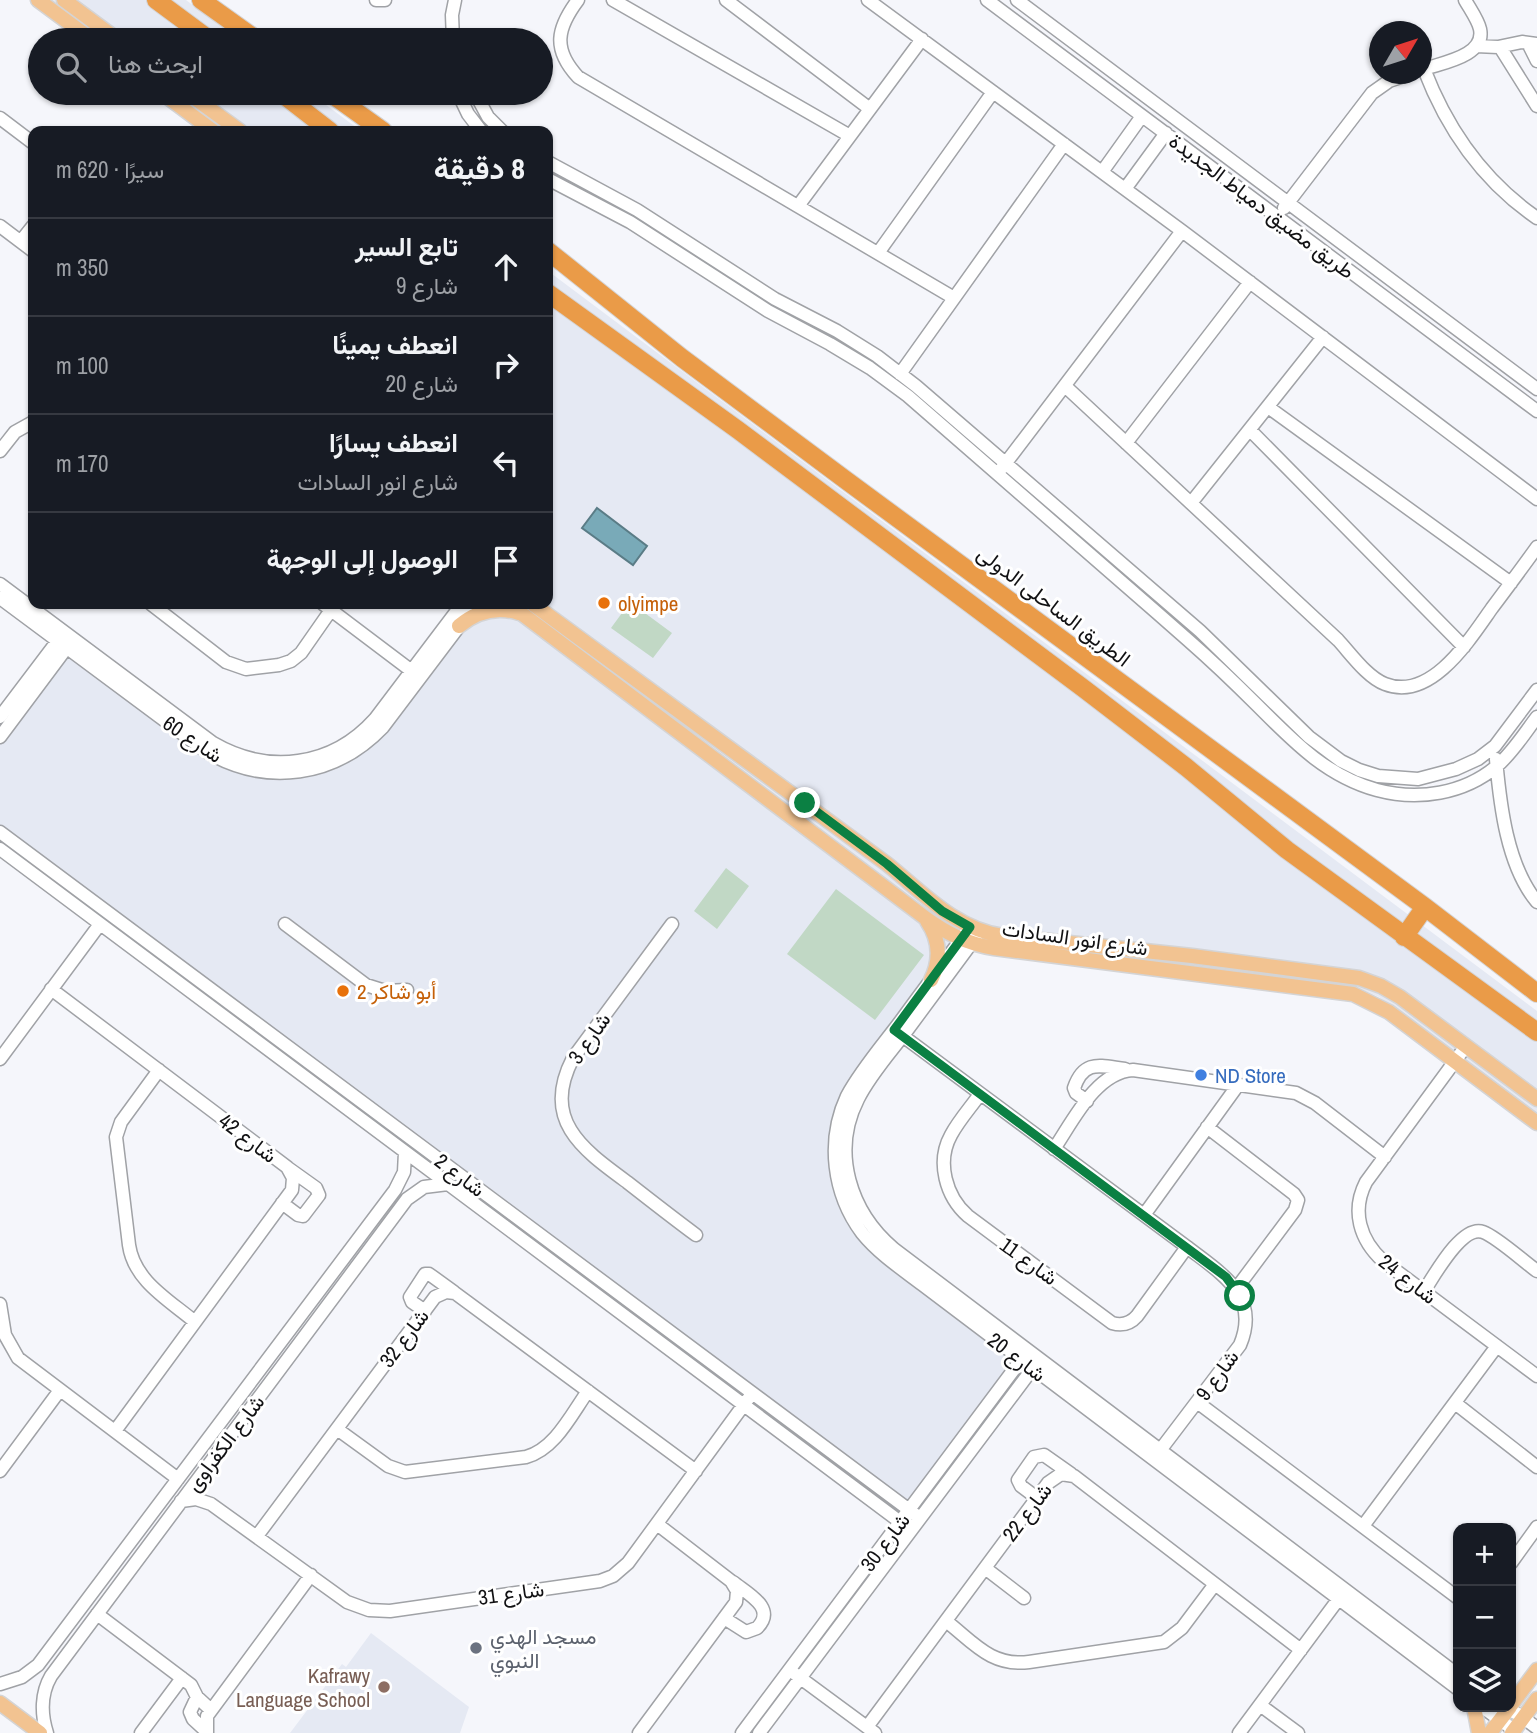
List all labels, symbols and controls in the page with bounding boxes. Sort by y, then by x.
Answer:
north arrow [1369,21,1432,84]
search box [28,28,553,105]
text: ابحث هنا [108,46,203,81]
icon: search [52,48,90,86]
street label: طريق مضيق دمياط الجديدة [1163,126,1361,286]
text: 8 دقيقة [434,148,525,188]
text: سيرًا · 620 m [56,154,164,185]
text: تابع السير [355,229,458,264]
icon: ahead [487,248,525,286]
text: 350 m [56,252,108,283]
text: شارع 9 [396,270,458,301]
text: انعطف يمينًا [332,327,458,362]
icon: right [487,346,525,384]
text: 100 m [56,350,108,381]
text: شارع 20 [386,368,458,399]
text: انعطف يسارًا [329,425,458,460]
icon: left [487,444,525,482]
text: 170 m [56,448,108,479]
text: شارع انور السادات [297,466,458,497]
street label: الطريق الساحلى الدولى [971,539,1137,673]
text: الوصول إلى الوجهة [266,541,458,576]
icon: arrive [487,542,525,580]
place label: olyimpe [618,589,678,618]
marker: olyimpe [596,595,612,611]
street label: شارع 60 [157,708,229,770]
route end [789,787,820,818]
street label: شارع انور السادات [1000,913,1150,963]
place label: أبو شاكر 2 [357,977,436,1006]
marker: أبو شاكر 2 [335,983,351,999]
street label: شارع 3 [561,1006,617,1070]
place label: ND Store [1215,1061,1286,1090]
marker: ND Store [1193,1067,1209,1083]
street label: شارع 42 [213,1107,283,1169]
street label: شارع 2 [429,1146,491,1204]
street label: شارع 11 [994,1230,1064,1292]
street label: شارع 24 [1373,1247,1443,1311]
route start [1224,1280,1255,1311]
street label: شارع 32 [373,1303,435,1373]
street label: شارع 20 [982,1326,1052,1388]
street label: شارع 9 [1189,1344,1245,1406]
street label: شارع الكفراوى [179,1388,271,1498]
street label: شارع 22 [996,1477,1058,1547]
street label: شارع 30 [854,1507,916,1577]
map controls [1453,1523,1516,1712]
button: + [1453,1523,1516,1586]
street label: شارع 31 [476,1574,546,1612]
button: − [1453,1586,1516,1649]
place label: مسجد الهدي النبوي [490,1622,597,1678]
marker: مسجد الهدي النبوي [468,1640,484,1656]
button: layers [1453,1649,1516,1712]
place label: Kafrawy Language School [236,1661,370,1714]
marker: Kafrawy Language School [376,1679,392,1695]

